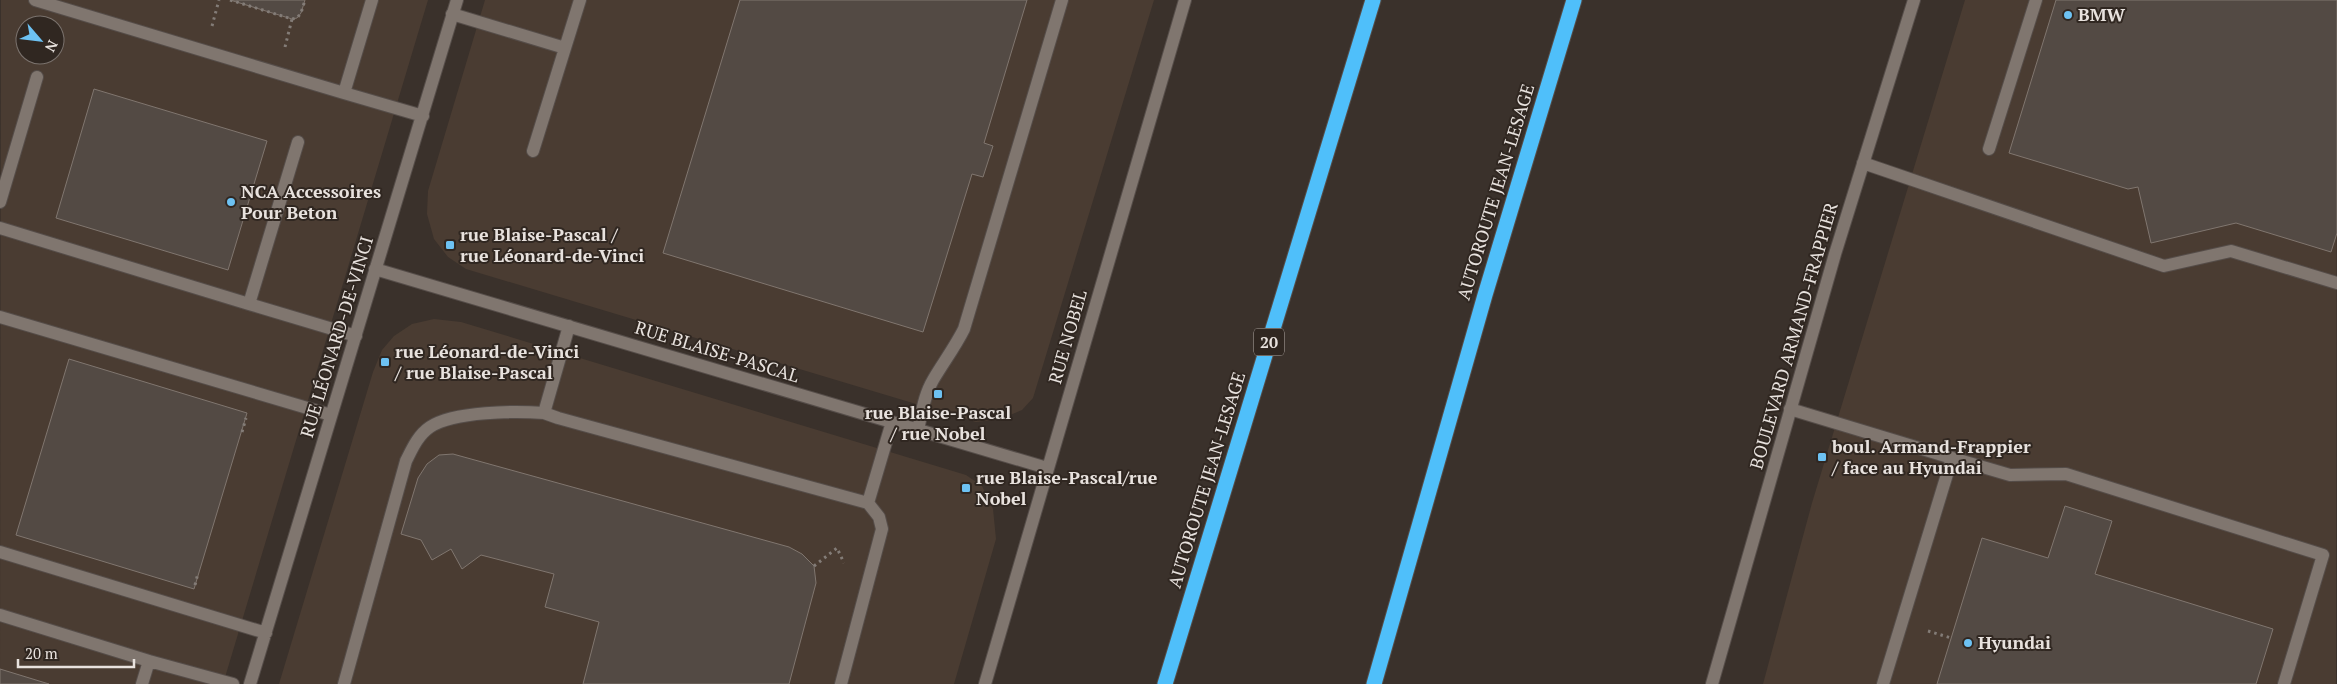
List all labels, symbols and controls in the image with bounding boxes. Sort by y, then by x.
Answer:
place label: BMW [2078,2,2125,26]
marker: BMW [2062,9,2074,21]
north arrow [15,15,65,65]
text: N [41,37,63,56]
street label: AUTOROUTE JEAN-LESAGE [1451,81,1539,303]
place label: NCA Accessoires Pour Beton [241,179,381,224]
marker: NCA Accessoires Pour Beton [225,196,237,208]
street label: BOULEVARD ARMAND-FRAPPIER [1743,199,1843,472]
place label: rue Blaise-Pascal / rue Léonard-de-Vinci [460,222,644,267]
street label: RUE LÉONARD-DE-VINCI [294,233,378,440]
marker: rue Blaise-Pascal / rue Léonard-de-Vinci [444,239,456,251]
street label: RUE NOBEL [1042,287,1092,386]
street label: RUE BLAISE-PASCAL [632,315,802,387]
road number: 20 [1254,328,1284,356]
place label: rue Léonard-de-Vinci / rue Blaise-Pascal [394,339,579,384]
marker: rue Léonard-de-Vinci / rue Blaise-Pascal [379,356,391,368]
street label: AUTOROUTE JEAN-LESAGE [1162,369,1250,591]
marker: rue Blaise-Pascal / rue Nobel [932,388,944,400]
place label: rue Blaise-Pascal / rue Nobel [865,400,1011,445]
place label: boul. Armand-Frappier / face au Hyundai [1831,434,2031,479]
marker: boul. Armand-Frappier / face au Hyundai [1816,451,1828,463]
place label: rue Blaise-Pascal/rue Nobel [976,465,1158,510]
marker: rue Blaise-Pascal/rue Nobel [960,482,972,494]
place label: Hyundai [1978,630,2051,654]
scale bar [18,636,134,668]
marker: Hyundai [1962,637,1974,649]
text: 20 m [25,643,58,663]

